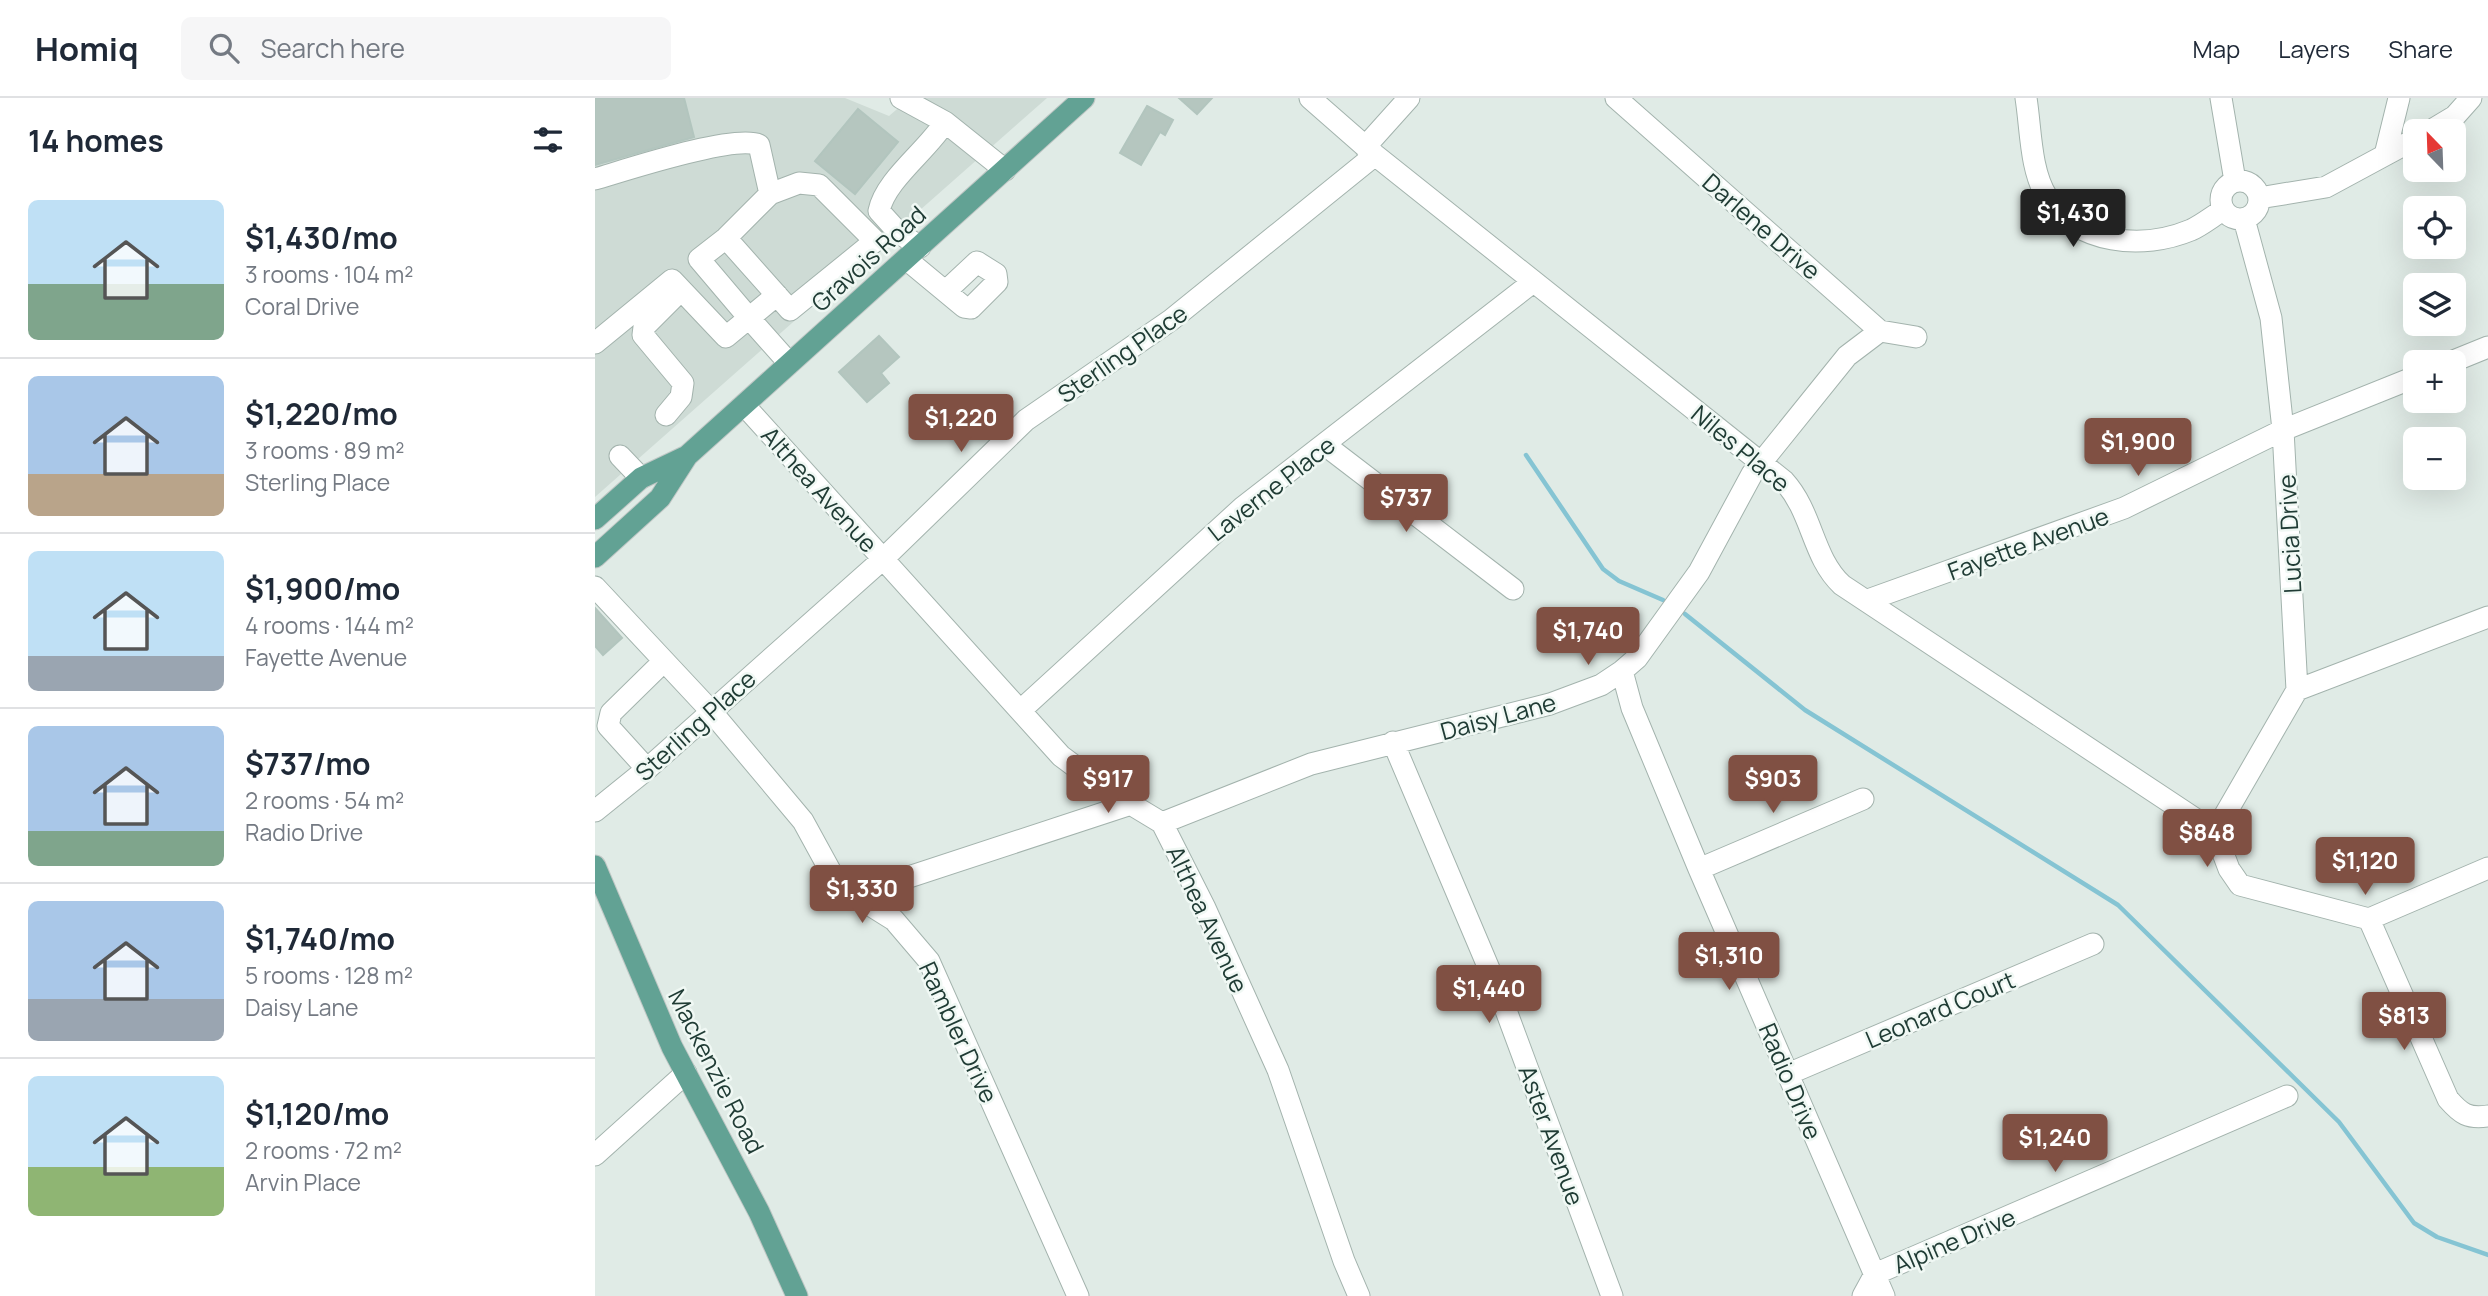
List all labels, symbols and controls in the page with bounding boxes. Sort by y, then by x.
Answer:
search box [181,17,671,80]
text: Homiq [35,26,139,71]
icon: search [205,29,243,67]
text: Search here [261,30,405,66]
text: Map [2193,32,2240,65]
text: Layers [2278,32,2350,65]
text: Share [2388,32,2453,65]
north arrow [2403,119,2466,182]
map controls [2403,119,2466,490]
text: 14 homes [28,120,164,161]
icon: filters [529,121,567,159]
street label: Darlene Drive [1696,165,1828,287]
pin: $1,430 [2016,190,2130,249]
text: $1,430 [2036,196,2110,228]
button: locate [2403,196,2466,259]
street label: Gravois Road [804,198,932,318]
text: $1,430/mo [245,217,398,258]
icon: home [84,228,168,312]
text: 3 rooms · 104 m² [245,258,413,290]
button: layers [2403,273,2466,336]
text: Coral Drive [245,290,359,322]
street label: Sterling Place [1050,296,1194,410]
button: + [2403,350,2466,413]
text: $1,220/mo [245,393,398,434]
pin: $1,220 [904,394,1018,454]
street label: Niles Place [1685,397,1797,499]
text: $1,220 [924,401,998,433]
icon: home [84,404,168,488]
pin: $1,900 [2081,418,2195,478]
street label: Althea Avenue [755,419,885,559]
text: $1,900 [2100,425,2176,457]
button: − [2403,427,2466,490]
street label: Laverne Place [1201,428,1341,548]
text: 3 rooms · 89 m² [245,434,405,466]
text: Sterling Place [245,466,390,498]
pin: $737 [1365,474,1447,534]
street label: Lucia Drive [2269,474,2309,594]
text: $737 [1380,481,1432,513]
street label: Fayette Avenue [1943,499,2113,587]
text: $1,900/mo [245,568,400,609]
icon: home [84,579,168,663]
pin: $1,740 [1531,608,1645,667]
text: 4 rooms · 144 m² [245,609,414,641]
text: $1,740 [1552,614,1624,646]
text: Fayette Avenue [245,641,407,673]
street label: Sterling Place [628,662,762,788]
street label: Daisy Lane [1437,685,1559,747]
text: $737/mo [245,743,371,784]
icon: home [84,754,168,838]
pin: $917 [1067,756,1149,815]
pin: $903 [1732,756,1814,815]
text: $917 [1082,762,1134,794]
text: $903 [1744,762,1802,794]
text: 2 rooms · 54 m² [245,784,404,816]
pin: $848 [2166,810,2248,869]
text: Radio Drive [245,816,363,848]
text: $848 [2179,816,2235,848]
pin: $1,120 [2308,838,2422,897]
street label: Althea Avenue [1159,840,1257,998]
text: $1,120 [2332,844,2398,876]
pin: $1,330 [805,866,919,925]
text: $1,330 [826,872,898,904]
text: $1,740/mo [245,918,395,959]
icon: home [84,929,168,1013]
pin: $1,310 [1672,932,1786,992]
text: $1,310 [1694,939,1764,971]
street label: Rambler Drive [912,956,1006,1108]
text: 5 rooms · 128 m² [245,959,413,991]
street label: Leonard Court [1860,963,2020,1055]
pin: $1,440 [1432,965,1546,1025]
text: $1,440 [1452,972,1526,1004]
street label: Mackenzie Road [661,983,773,1159]
text: Daisy Lane [245,991,359,1023]
pin: $813 [2363,992,2445,1052]
text: $813 [2378,999,2430,1031]
street label: Radio Drive [1752,1018,1830,1144]
street label: Aster Avenue [1511,1060,1593,1210]
text: $1,120/mo [245,1093,389,1134]
icon: home [84,1104,168,1188]
pin: $1,240 [1998,1114,2112,1174]
text: $1,240 [2019,1121,2091,1153]
text: 2 rooms · 72 m² [245,1134,402,1166]
text: Arvin Place [245,1166,361,1198]
street label: Alpine Drive [1888,1199,2020,1281]

